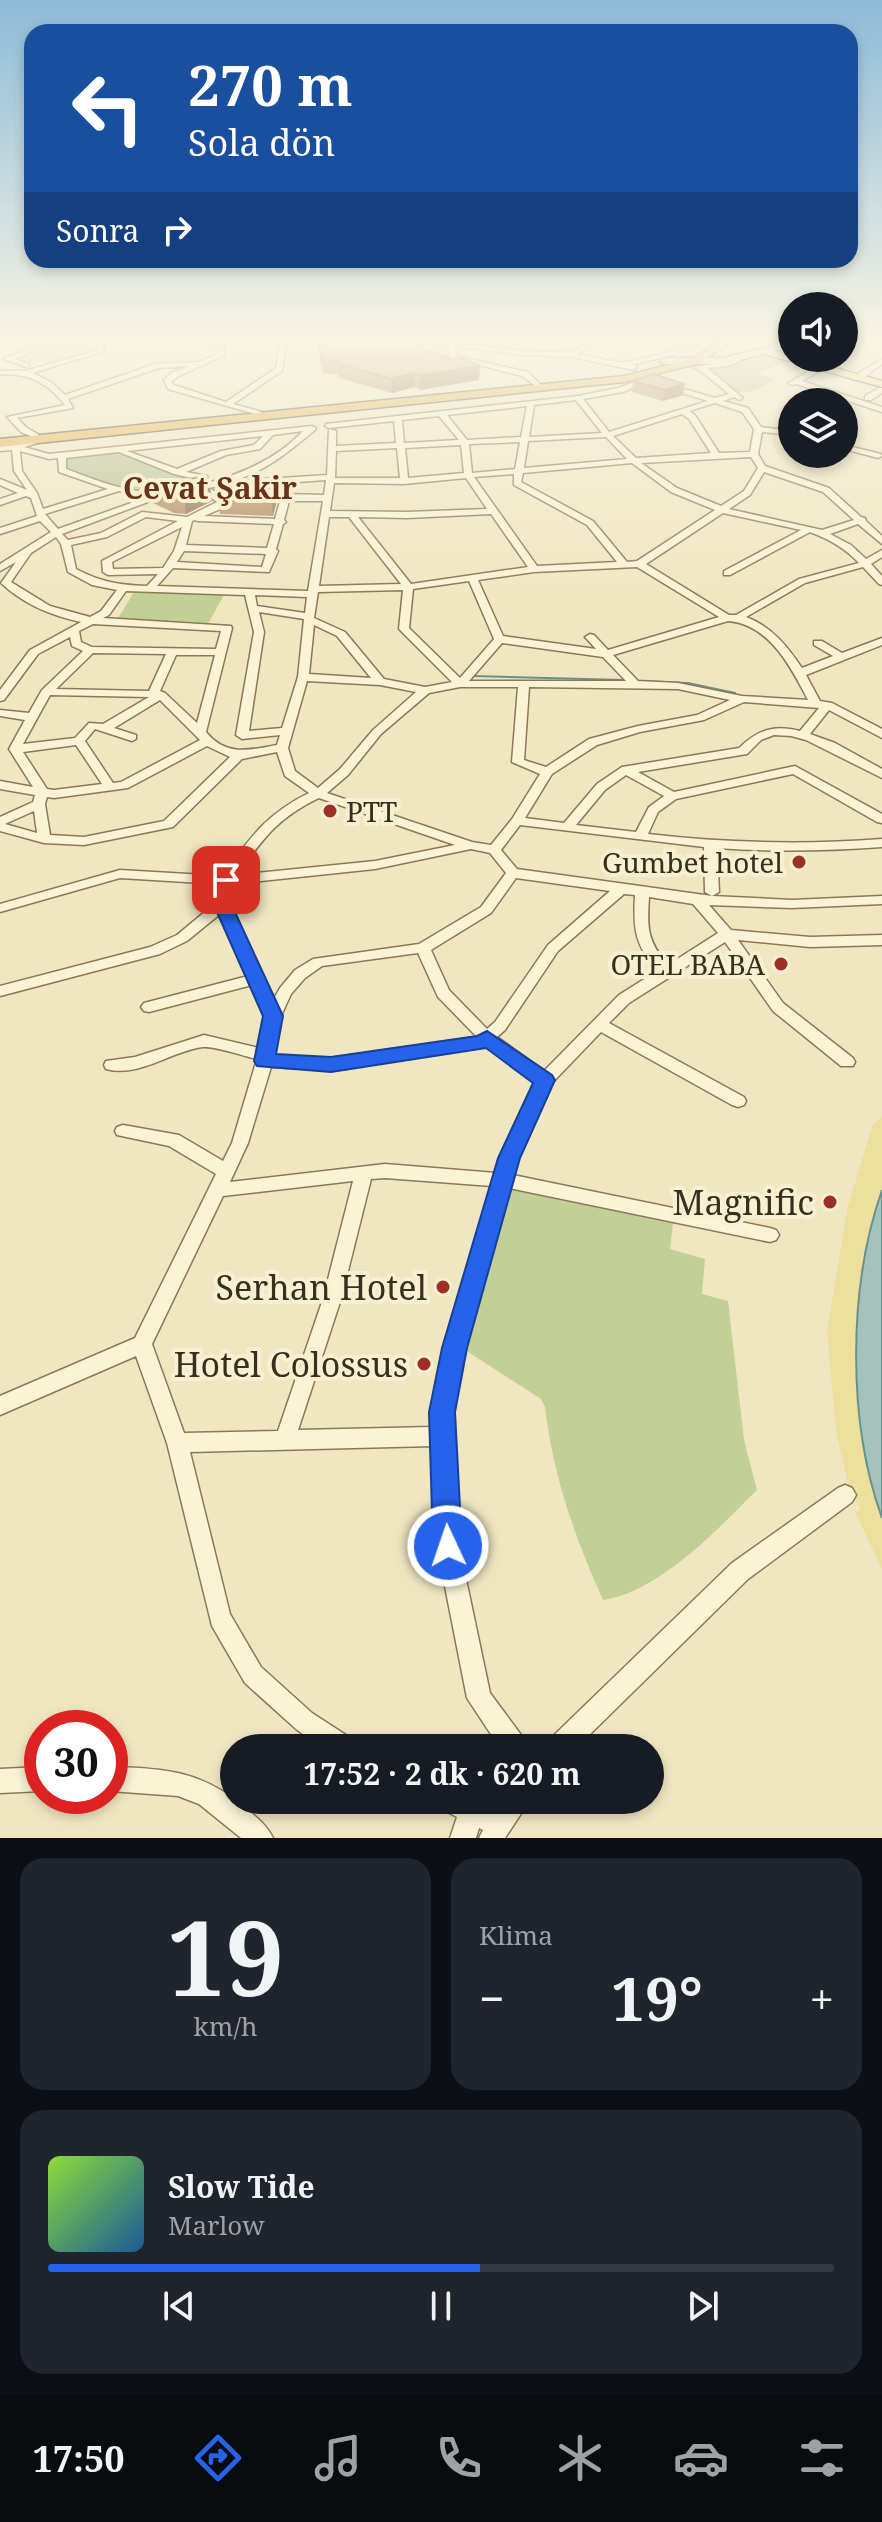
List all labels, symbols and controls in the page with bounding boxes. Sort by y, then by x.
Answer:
text: 270 m [188,46,353,122]
icon: left [56,56,160,160]
text: Sola dön [188,118,335,167]
icon: right [155,208,199,252]
text: Sonra [56,210,139,251]
map controls [778,292,858,468]
button: sound [778,292,858,372]
button: layers [778,388,858,468]
district label: Cevat Şakir [123,467,297,508]
place label: PTT [346,792,397,830]
marker: PTT [321,802,339,820]
place label: Gumbet hotel [602,843,783,881]
pin [192,846,260,914]
marker: Gumbet hotel [790,853,808,871]
icon: arrive [204,858,248,902]
place label: OTEL BABA [610,945,765,983]
marker: OTEL BABA [772,955,790,973]
place label: Magnific [673,1179,814,1225]
marker: Magnific [821,1193,839,1211]
place label: Serhan Hotel [216,1264,427,1310]
marker: Serhan Hotel [434,1278,452,1296]
place label: Hotel Colossus [174,1341,408,1387]
marker: Hotel Colossus [415,1355,433,1373]
position arrow [406,1504,490,1588]
speed limit sign: 30 [24,1710,128,1814]
text: 17:52 · 2 dk · 620 m [303,1753,581,1794]
text: 19 [167,1885,284,2026]
text: Klima [479,1917,553,1953]
text: 19° [611,1957,703,2039]
text: − [479,1968,504,2028]
text: + [809,1968,834,2028]
text: km/h [194,2008,257,2044]
text: Slow Tide [168,2166,315,2207]
text: Marlow [168,2207,265,2243]
icon: previous [157,2284,201,2328]
icon: pause [419,2284,463,2328]
icon: next [681,2284,725,2328]
icon: directions [190,2430,246,2486]
icon: music [310,2430,366,2486]
icon: phone [431,2430,487,2486]
icon: climate [552,2430,608,2486]
icon: car [673,2430,729,2486]
icon: filters [794,2430,850,2486]
text: 17:50 [32,2434,125,2483]

